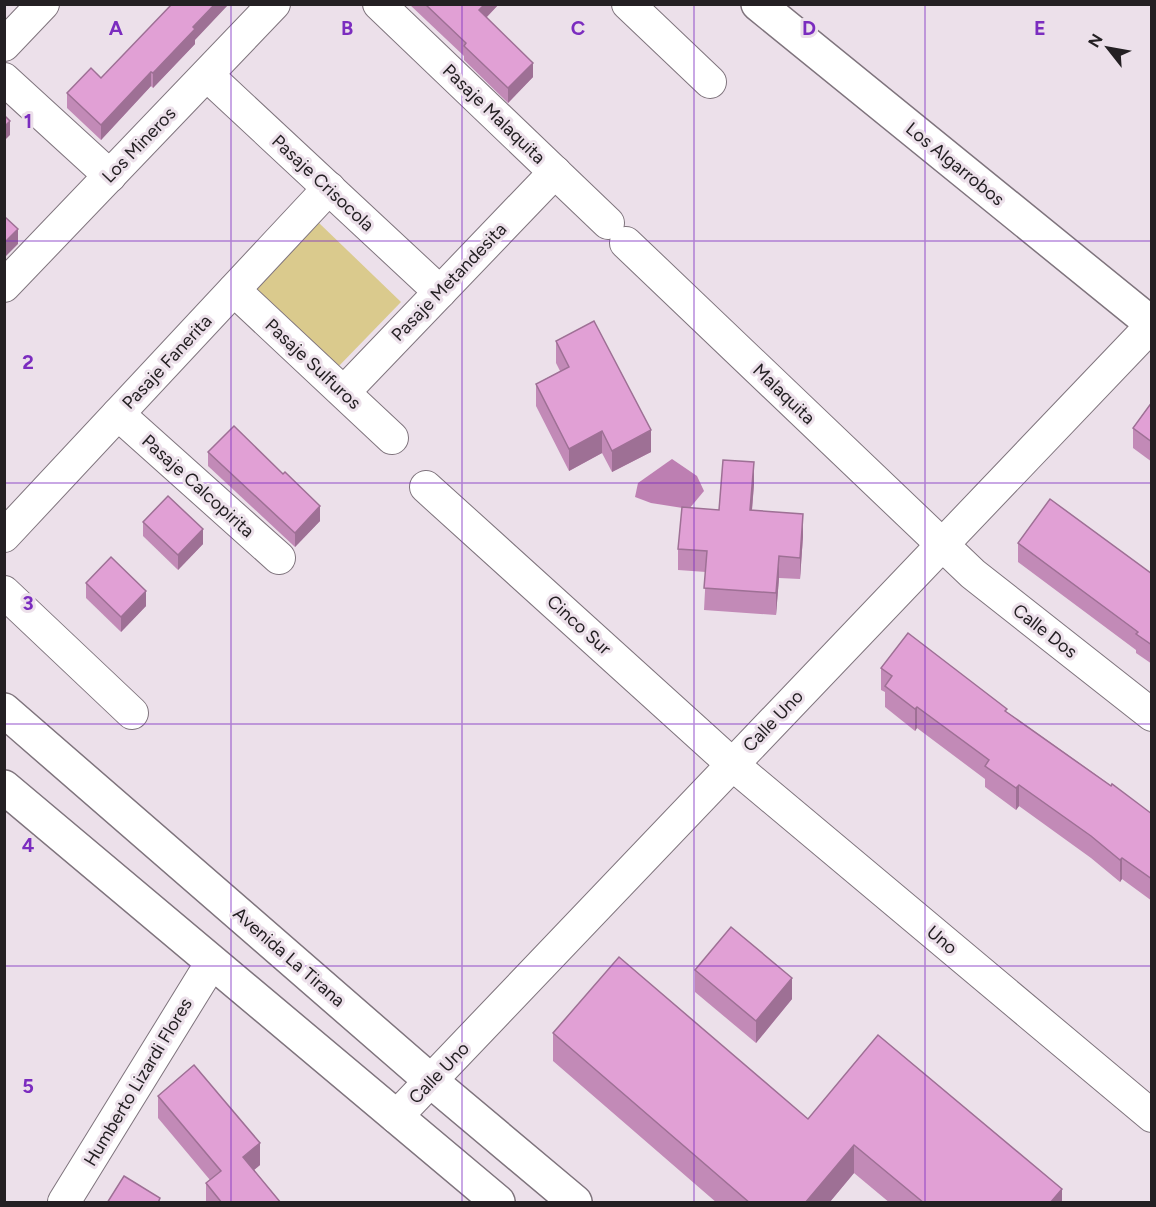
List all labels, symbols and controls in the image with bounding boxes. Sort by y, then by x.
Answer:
text: A [109,16,124,40]
text: B [341,16,353,40]
text: C [571,16,585,40]
text: D [802,16,816,40]
text: E [1034,16,1046,40]
north arrow [1078,18,1138,78]
text: N [1084,30,1107,51]
street label: Pasaje Malaquita [438,59,550,169]
street label: Los Mineros [97,103,181,187]
text: 1 [24,109,32,133]
street label: Los Algarrobos [901,118,1009,210]
street label: Pasaje Crisocola [267,130,379,236]
street label: Pasaje Metandesita [387,218,511,346]
street label: Pasaje Fanerita [118,310,216,414]
street label: Pasaje Sulfuros [261,314,365,414]
text: 2 [22,350,34,374]
street label: Malaquita [748,359,820,429]
street label: Pasaje Calcopirita [137,430,259,542]
street label: Cinco Sur [542,590,616,660]
text: 3 [22,591,34,615]
street label: Calle Dos [1008,599,1082,663]
street label: Calle Uno [738,685,808,757]
text: 4 [22,833,35,857]
street label: Avenida La Tirana [229,902,349,1012]
street label: Uno [922,921,962,959]
street label: Humberto Lizardi Flores [79,994,197,1170]
street label: Calle Uno [404,1037,474,1109]
text: 5 [22,1074,34,1098]

